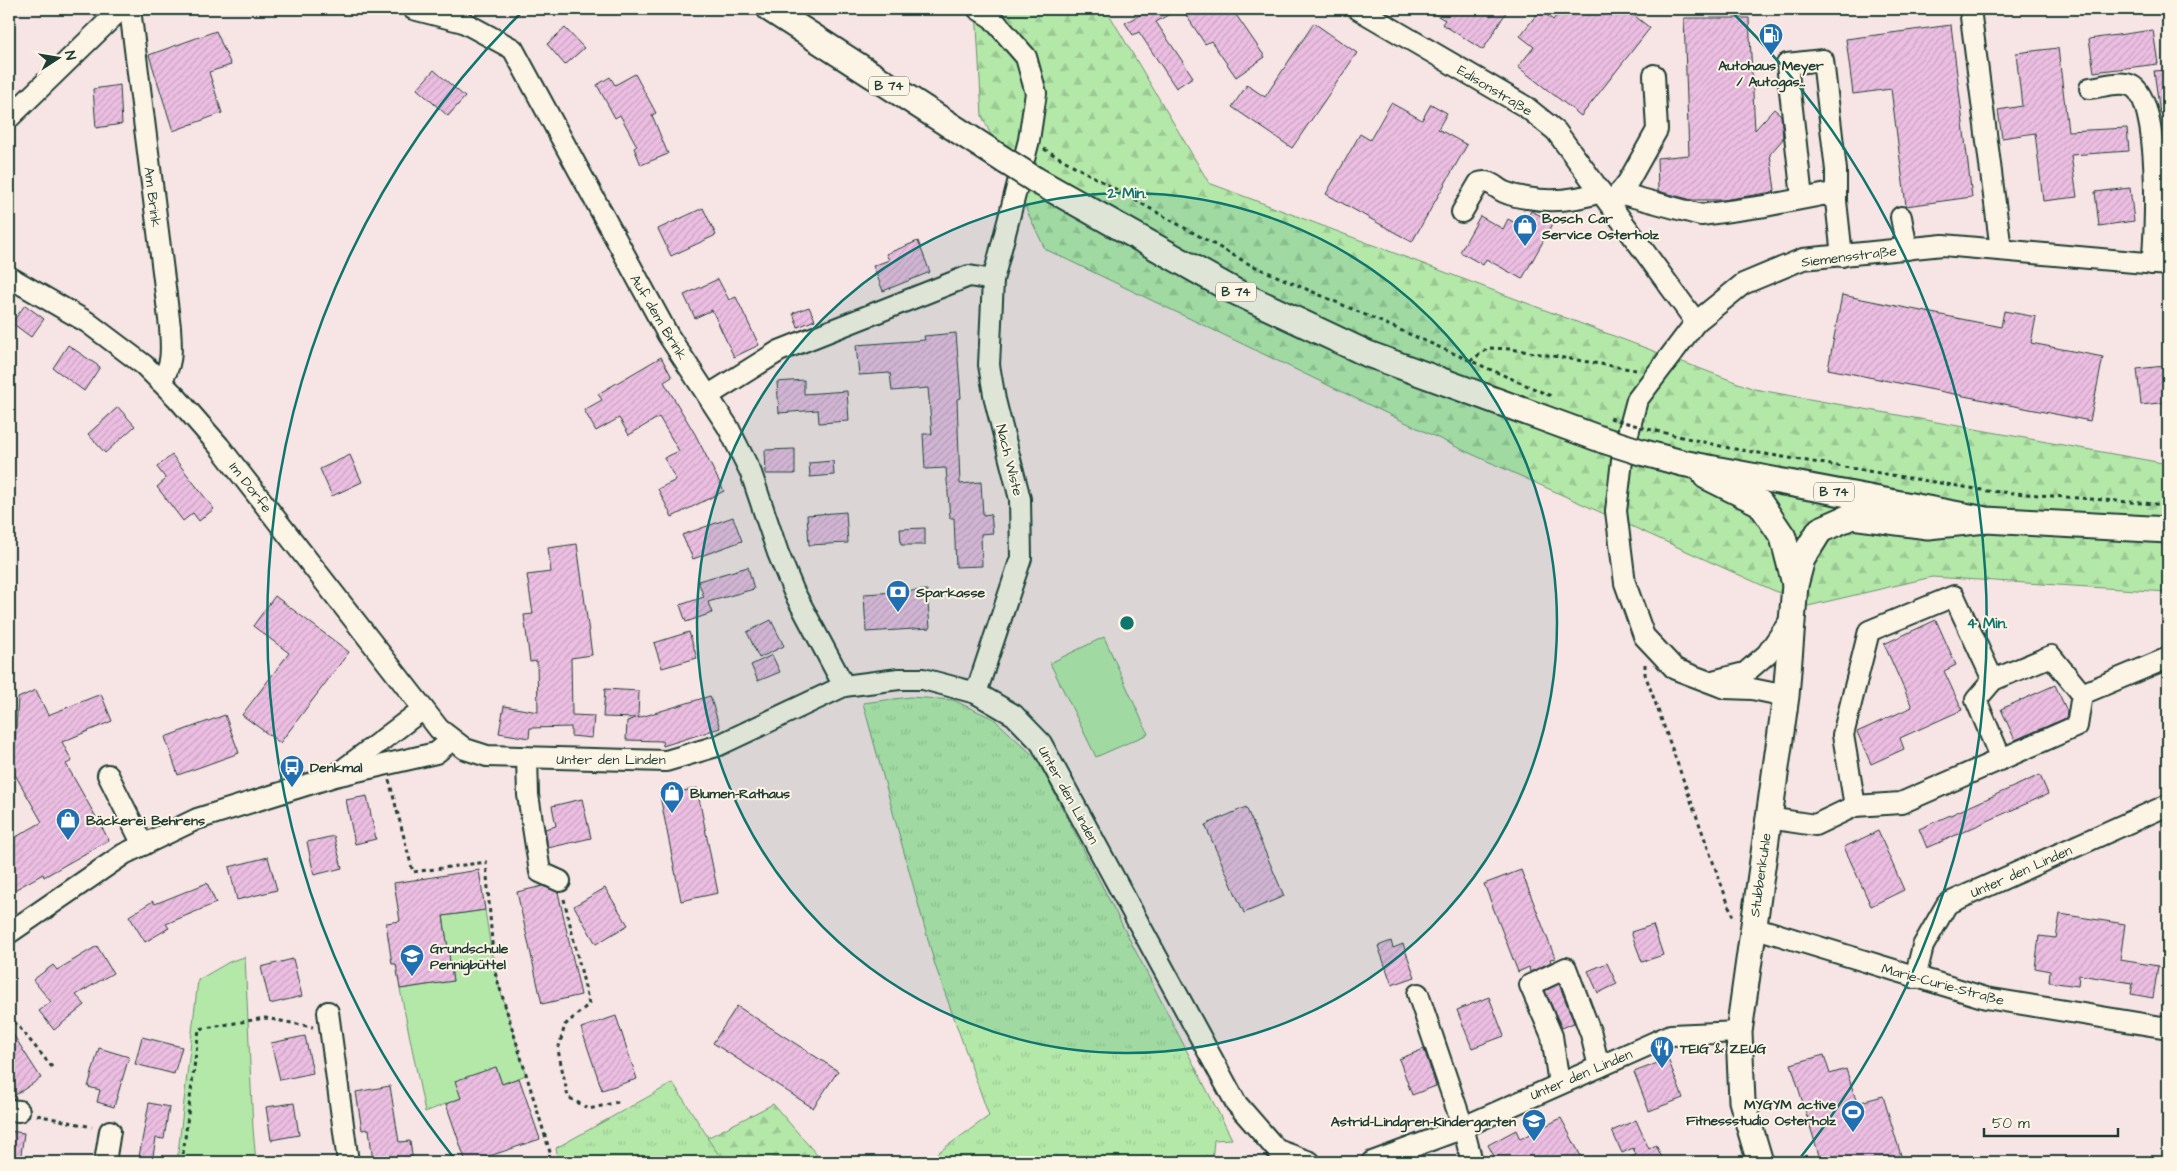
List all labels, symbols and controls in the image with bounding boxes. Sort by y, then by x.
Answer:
fuel station icon: Autohaus Meyer / Autogas... [1758,22,1784,56]
north arrow [32,32,82,82]
text: N [59,49,80,62]
place label: Autohaus Meyer / Autogas... [1718,56,1824,93]
street label: Edisonstraße [1453,61,1536,121]
road number: B 74 [869,76,909,95]
street label: Am Brink [138,166,166,229]
text: 2 Min. [1107,183,1146,204]
place label: Bosch Car Service Osterholz [1541,209,1660,245]
shop icon: Bosch Car Service Osterholz [1512,213,1538,247]
street label: Siemensstraße [1800,241,1899,273]
street label: Auf dem Brink [625,271,692,364]
road number: B 74 [1216,282,1256,302]
street label: Nach Wiste [991,422,1028,498]
street label: Im Dorfe [224,458,277,517]
road number: B 74 [1814,482,1854,502]
bank icon: Sparkasse [885,579,911,613]
place label: Sparkasse [915,583,985,603]
text: 4 Min. [1967,613,2007,634]
centre of rings [1118,614,1136,632]
street label: Unter den Linden [1033,743,1103,848]
street label: Unter den Linden [556,750,666,770]
bus stop icon: Denkmal [279,754,305,788]
place label: Denkmal [310,758,363,778]
shop icon: Blumen-Rathaus [659,780,685,814]
place label: Blumen-Rathaus [690,784,790,804]
shop icon: Bäckerei Behrens [55,807,81,841]
place label: Bäckerei Behrens [86,811,205,831]
street label: Stubbenkuhle [1745,832,1777,918]
street label: Unter den Linden [1967,841,2075,903]
place label: Grundschule Pennigbüttel [430,939,509,976]
school or university icon: Grundschule Pennigbüttel [399,943,425,977]
street label: Marie-Curie-Straße [1879,959,2007,1011]
restaurant icon: TEIG & ZEUG [1649,1035,1675,1069]
place label: TEIG & ZEUG [1679,1039,1767,1059]
street label: Unter den Linden [1527,1044,1636,1105]
place label: MYGYM active Fitnessstudio Osterholz [1686,1095,1837,1131]
sports icon: MYGYM active Fitnessstudio Osterholz [1840,1099,1866,1133]
scale bar [1984,1106,2118,1138]
school or university icon: Astrid-Lindgren-Kindergarten [1521,1108,1547,1142]
place label: Astrid-Lindgren-Kindergarten [1331,1112,1516,1133]
text: 50 m [1992,1113,2030,1134]

